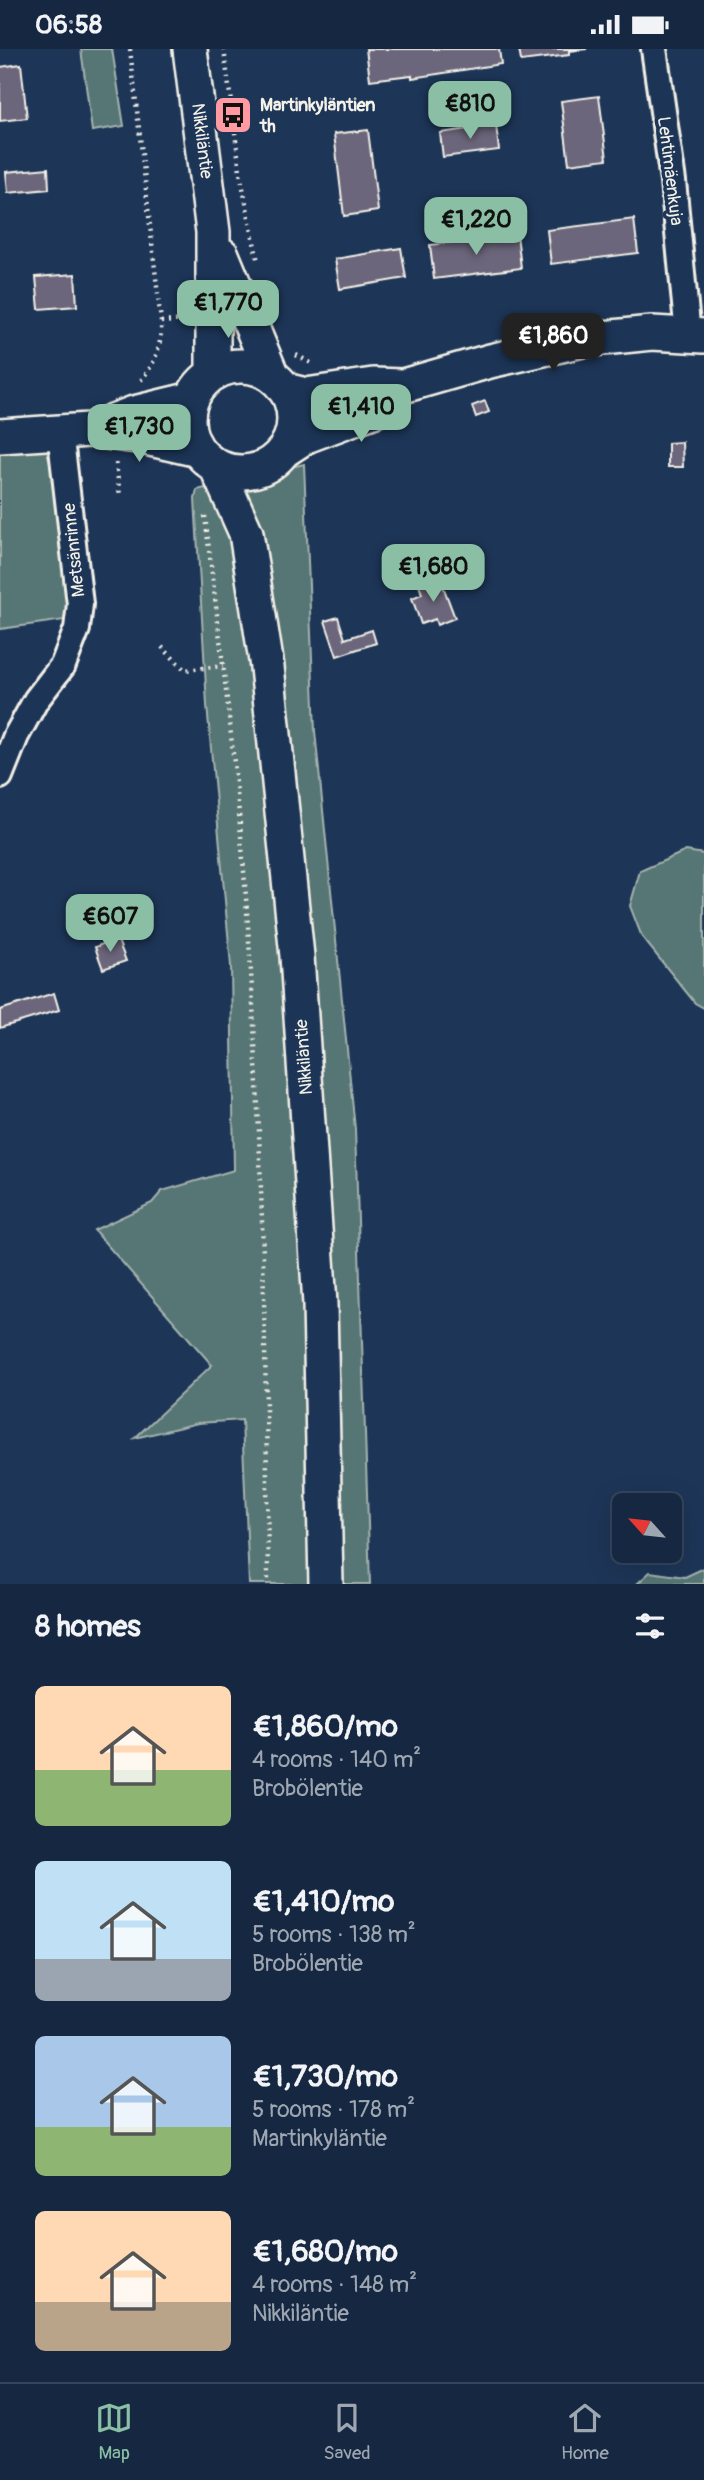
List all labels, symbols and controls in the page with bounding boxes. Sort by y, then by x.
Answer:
text: 06:58 [35,9,102,41]
pin: €810 [429,81,511,141]
text: €810 [444,89,496,118]
bus stop icon: Martinkyläntien th [212,94,254,136]
place label: Martinkyläntien th [259,94,375,138]
street label: Nikkiläntie [186,102,218,180]
street label: Lehtimäenkuja [652,115,688,227]
pin: €1,220 [419,197,533,257]
text: €1,220 [440,205,512,234]
pin: €1,770 [171,281,285,340]
text: €1,770 [193,288,263,317]
pin: €1,860 [496,313,610,373]
text: €1,860 [518,321,588,350]
pin: €1,410 [304,385,418,444]
text: €1,410 [327,392,395,421]
pin: €1,730 [82,405,196,464]
text: €1,730 [104,412,174,441]
street label: Metsänrinne [58,502,90,598]
pin: €1,680 [376,545,490,604]
text: €1,680 [398,552,468,581]
pin: €607 [69,895,151,954]
text: €607 [82,902,138,931]
street label: Nikkiläntie [290,1018,318,1096]
north arrow [612,1493,682,1563]
map controls [612,1493,682,1563]
icon: filters [631,1607,669,1645]
text: 8 homes [35,1608,141,1645]
text: €1,860/mo [252,1708,398,1745]
icon: home [91,1714,175,1798]
text: 4 rooms · 140 m² [252,1745,421,1774]
text: Brobölentie [252,1774,363,1803]
text: €1,410/mo [252,1883,394,1920]
icon: home [91,1889,175,1973]
text: 5 rooms · 138 m² [252,1920,416,1949]
text: Brobölentie [252,1949,363,1978]
text: €1,730/mo [252,2058,398,2095]
icon: home [91,2064,175,2148]
text: 5 rooms · 178 m² [252,2095,415,2124]
text: Martinkyläntie [252,2124,387,2153]
text: €1,680/mo [252,2233,398,2270]
icon: home [91,2239,175,2323]
text: 4 rooms · 148 m² [252,2270,417,2299]
text: Nikkiläntie [252,2299,349,2328]
tab: Map [95,2399,133,2465]
tab: Saved [323,2399,371,2465]
tab: Home [561,2399,609,2465]

